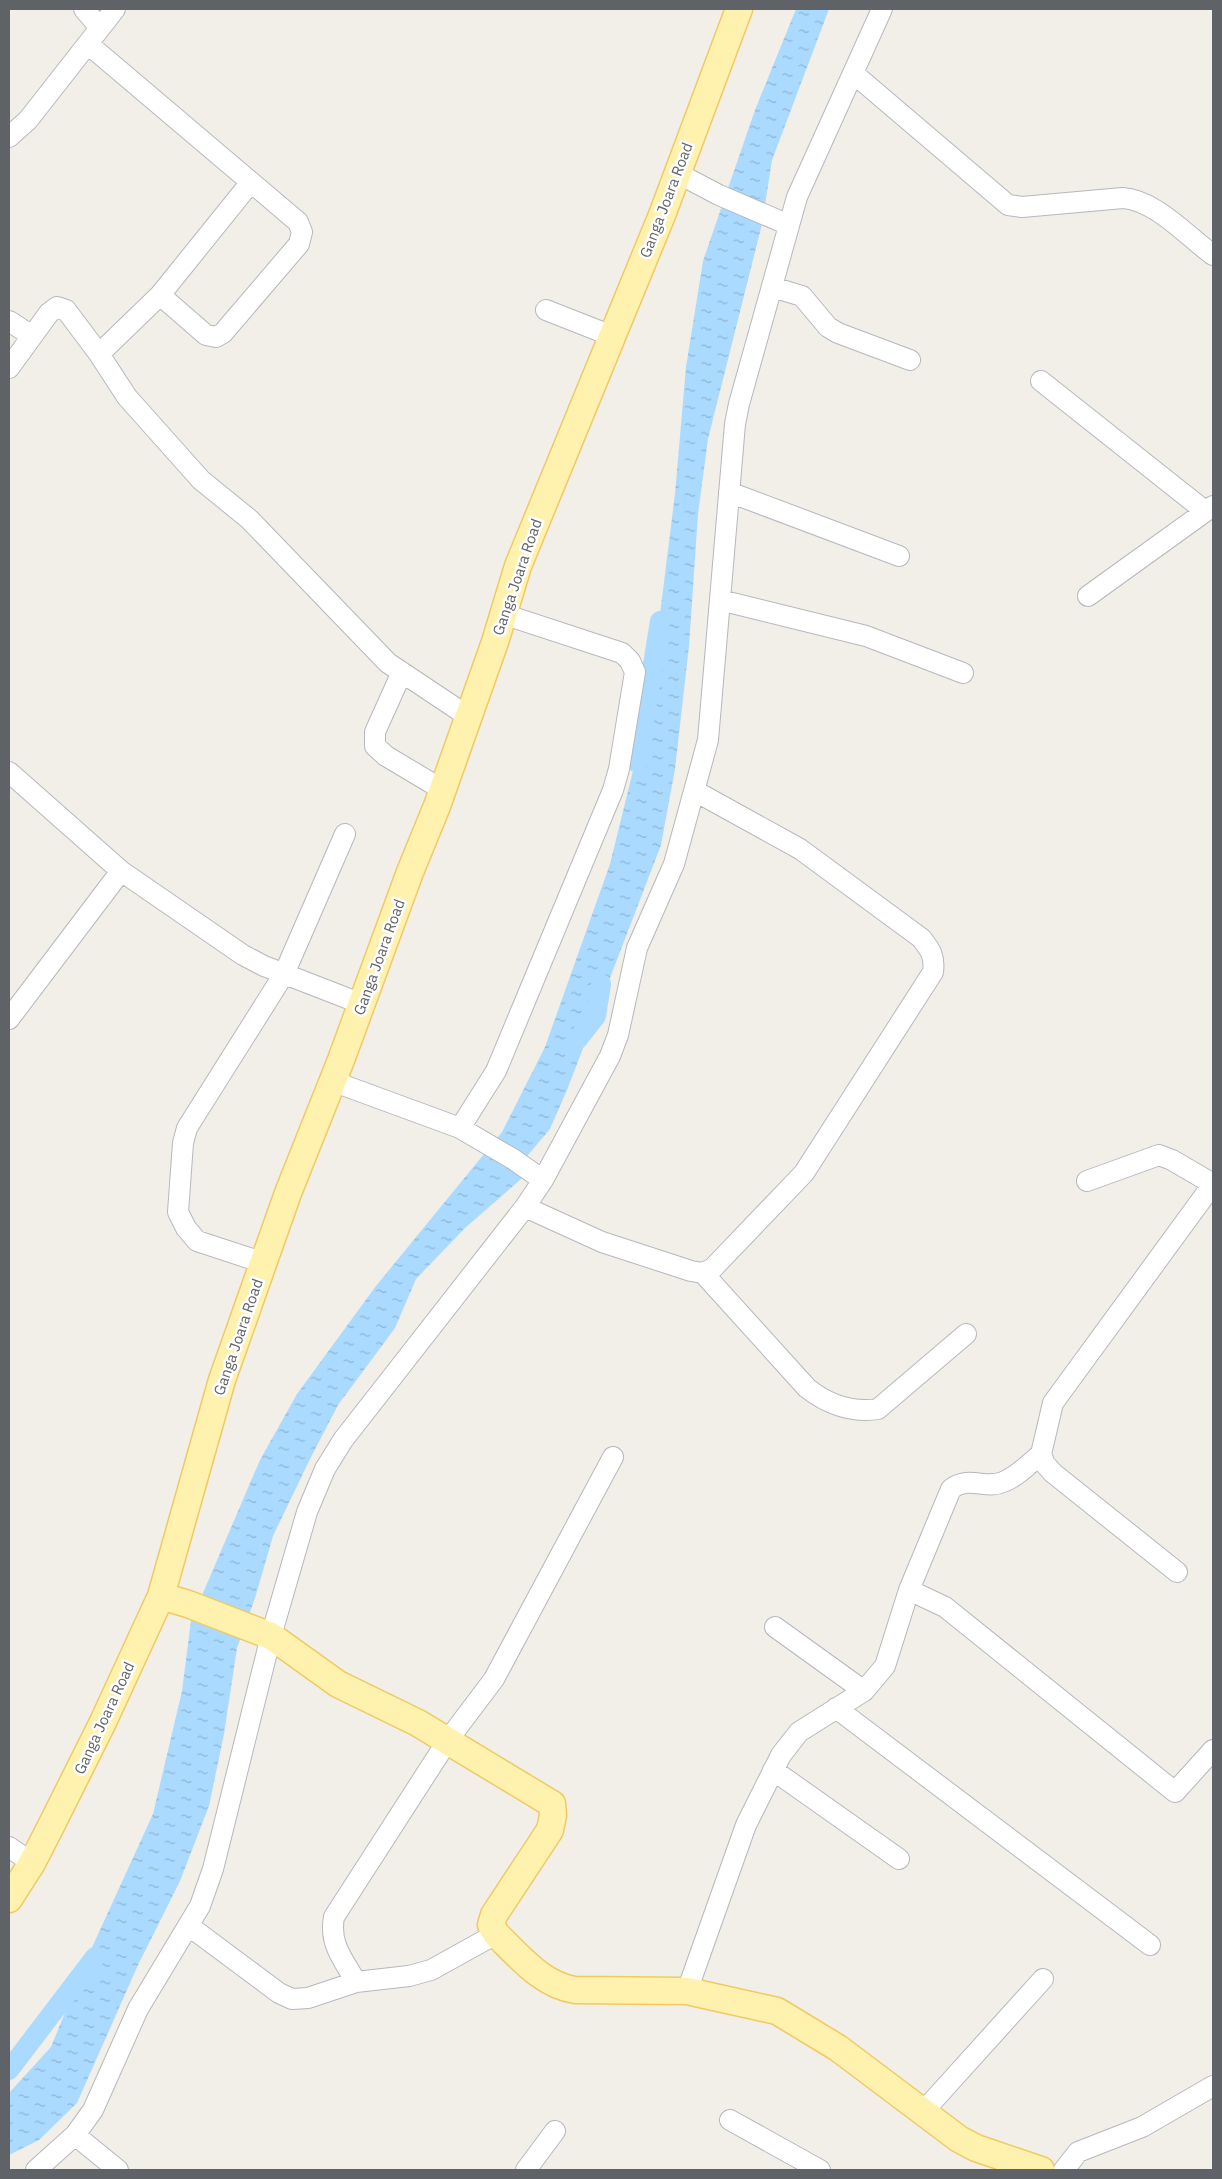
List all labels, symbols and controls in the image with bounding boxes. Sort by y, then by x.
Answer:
street label: Ganga Joara Road [635,140,697,260]
street label: Ganga Joara Road [488,516,546,638]
street label: Ganga Joara Road [349,896,409,1018]
street label: Ganga Joara Road [209,1276,267,1398]
street label: Ganga Joara Road [70,1659,138,1777]

